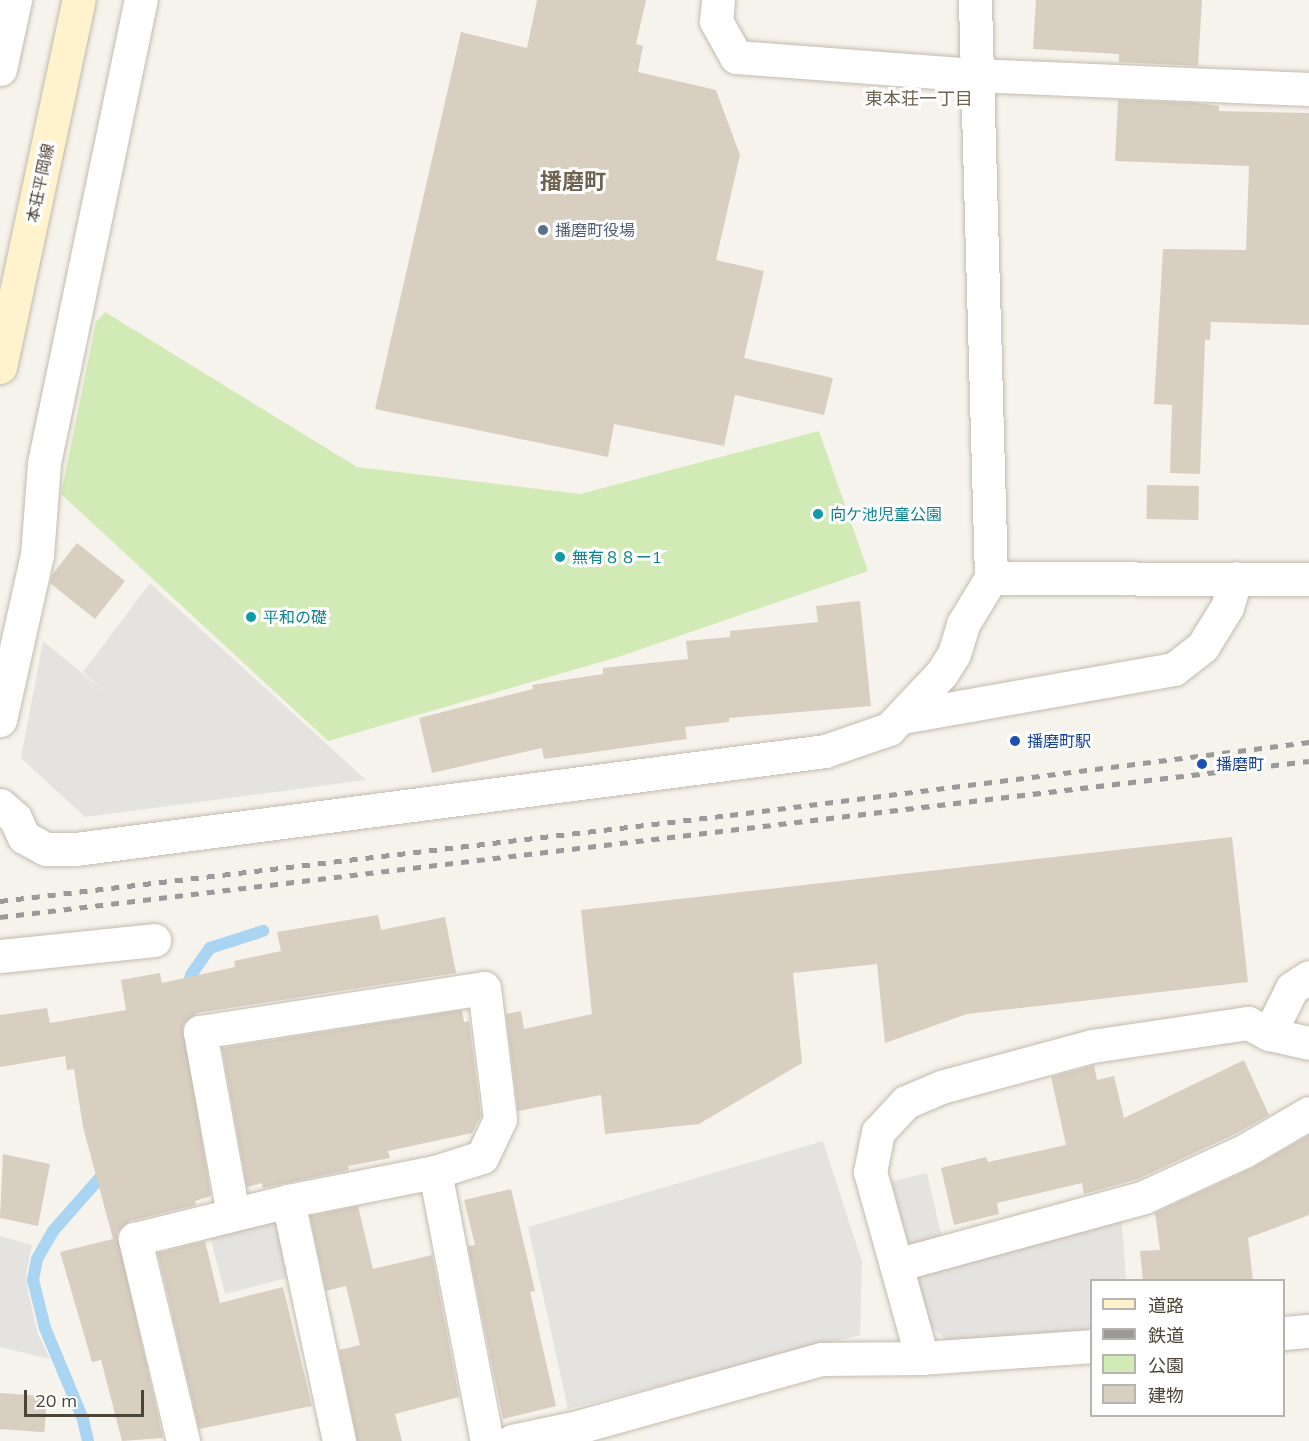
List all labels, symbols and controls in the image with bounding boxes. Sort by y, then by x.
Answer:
district label: 東本荘一丁目 [865,88,973,110]
street label: 本荘平岡線 [22,142,58,224]
district label: 播磨町 [540,169,606,195]
place label: 播磨町役場 [555,220,635,240]
marker: 播磨町役場 [536,223,550,237]
place label: 向ケ池児童公園 [830,504,942,524]
marker: 向ケ池児童公園 [811,507,825,521]
place label: 無有８８ー1 [572,547,662,567]
marker: 無有８８ー1 [553,550,567,564]
place label: 平和の礎 [263,607,327,627]
marker: 平和の礎 [244,610,258,624]
place label: 播磨町駅 [1027,731,1091,751]
marker: 播磨町駅 [1008,734,1022,748]
place label: 播磨町 [1216,754,1264,774]
marker: 播磨町 [1193,755,1211,773]
legend [1090,1279,1285,1417]
text: 道路 [1148,1294,1184,1317]
text: 鉄道 [1148,1324,1184,1347]
text: 公園 [1148,1354,1184,1377]
scale bar [27,1378,147,1416]
text: 建物 [1148,1384,1184,1407]
text: 20 m [35,1389,77,1412]

